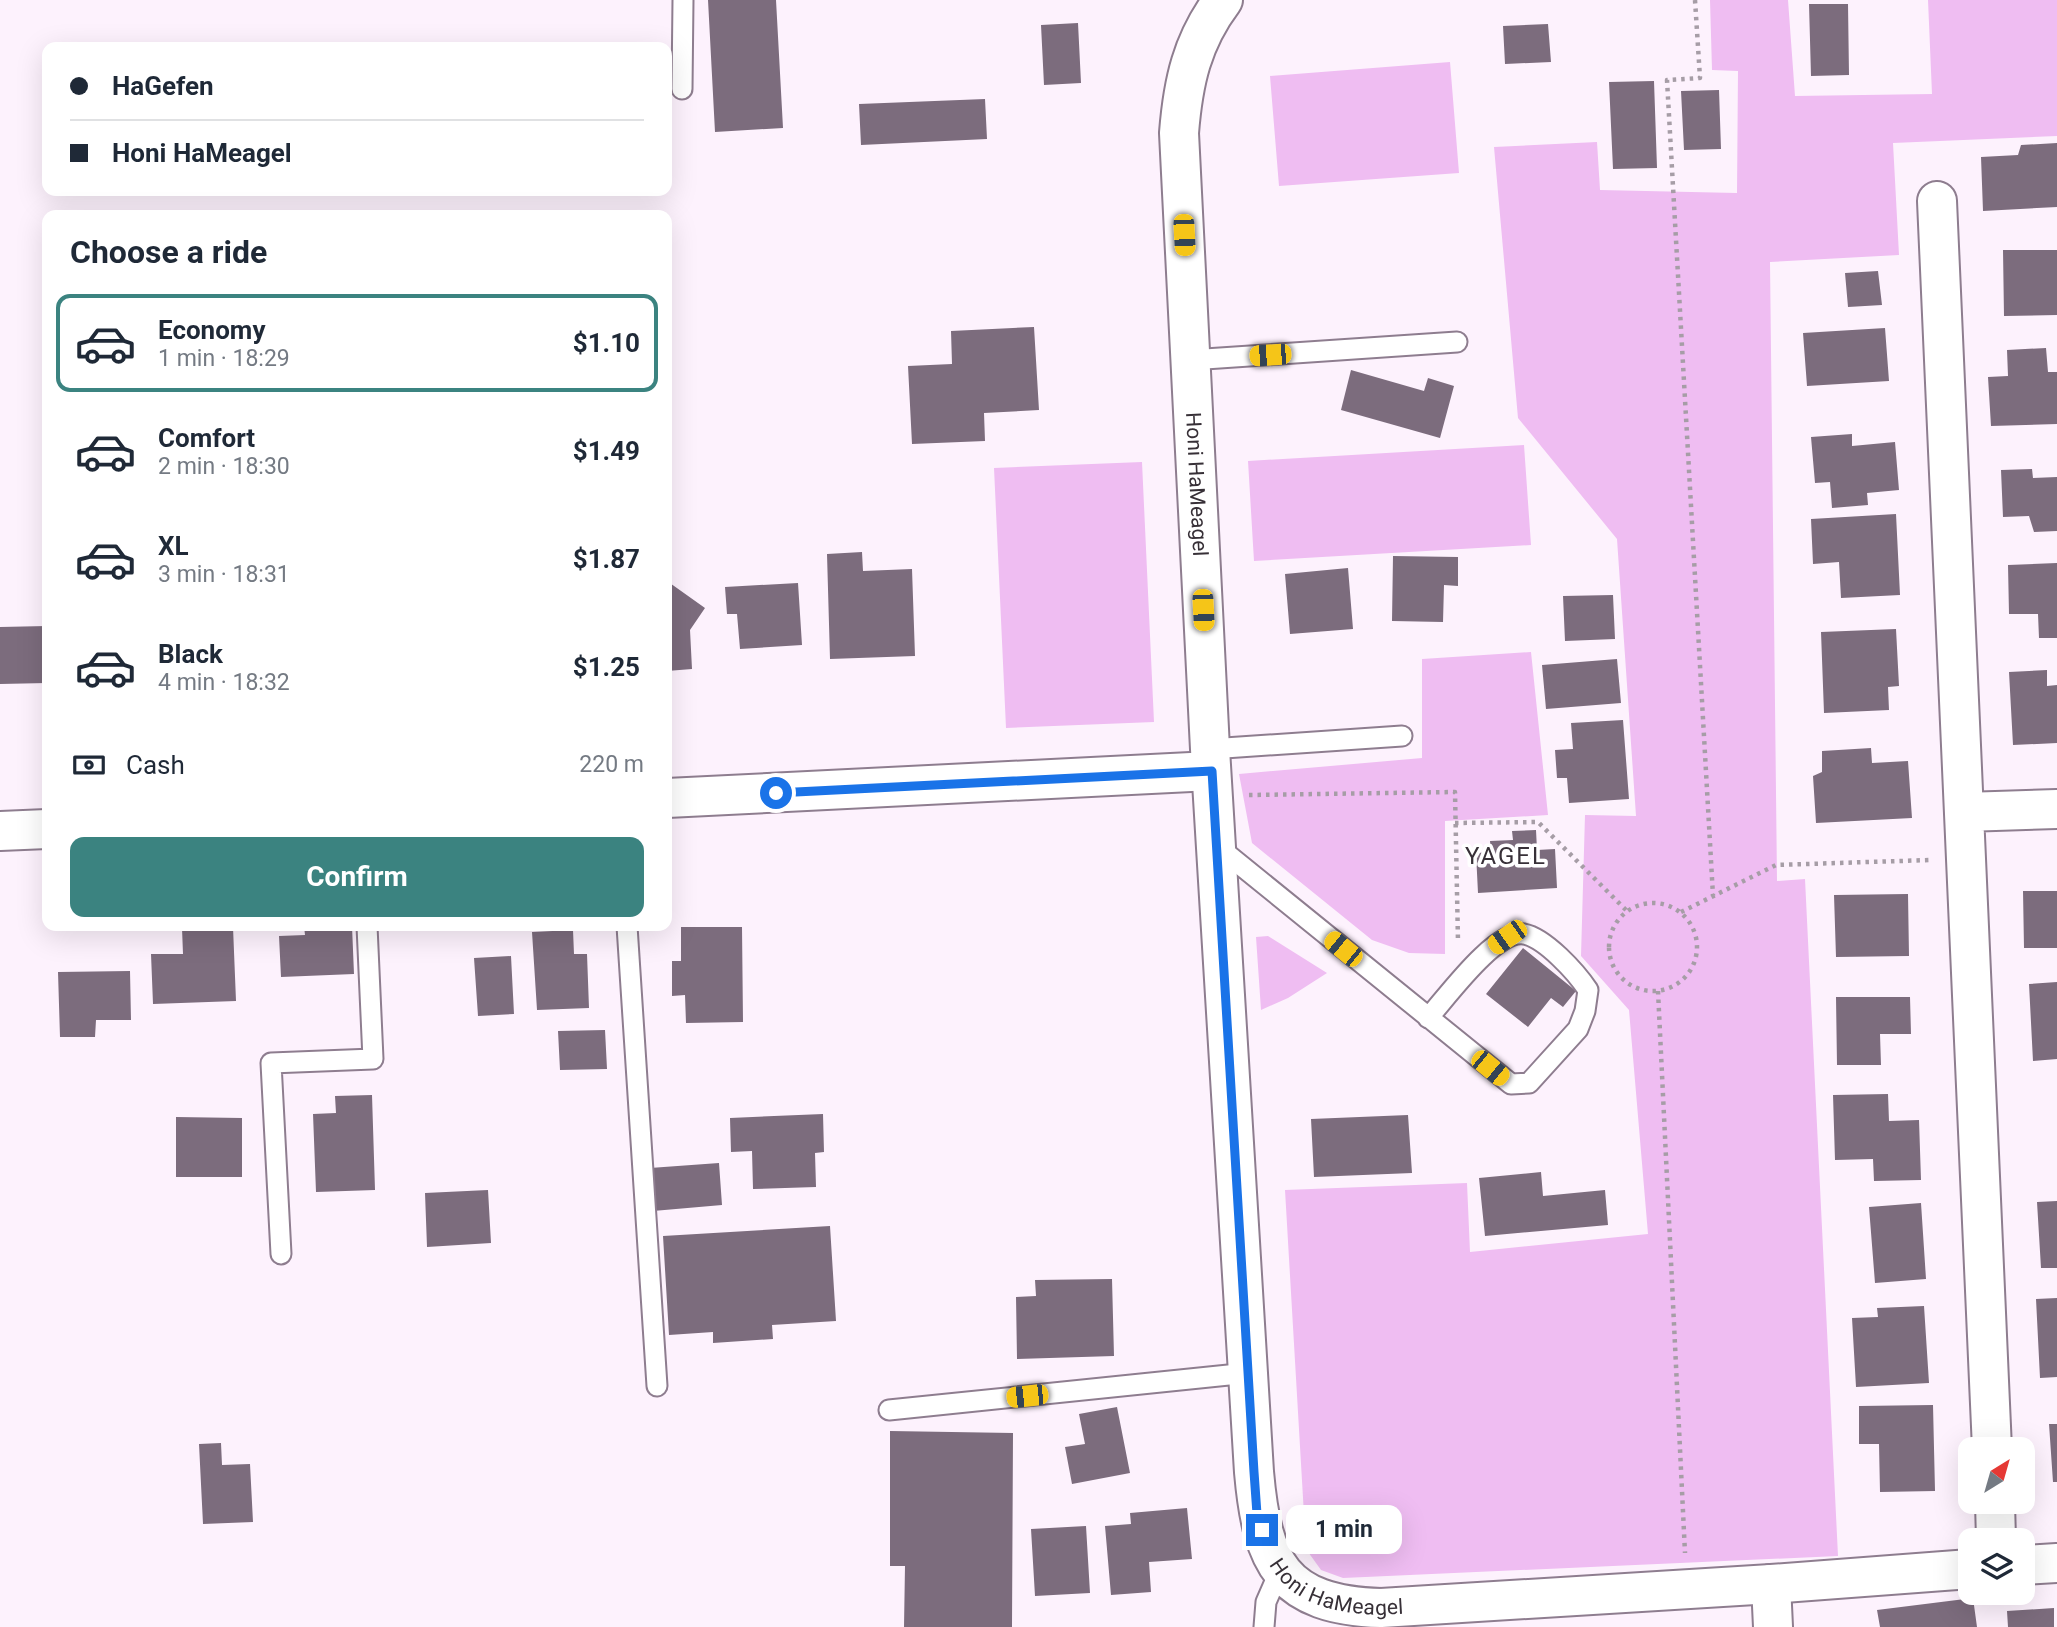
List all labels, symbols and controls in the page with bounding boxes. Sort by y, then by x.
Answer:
text: HaGefen [112,71,214,101]
text: Honi HaMeagel [112,138,292,168]
car [1173,213,1196,257]
text: Choose a ride [70,233,267,271]
icon: car [74,312,137,375]
text: Economy [158,315,265,345]
text: $1.10 [573,328,640,358]
car [1249,343,1292,367]
text: 1 min · 18:29 [158,345,290,372]
street label: Honi HaMeagel [1181,412,1212,557]
icon: car [74,420,137,483]
text: Comfort [158,423,255,453]
text: $1.49 [573,436,640,466]
text: 2 min · 18:30 [158,453,290,480]
icon: car [74,528,137,591]
text: XL [158,531,189,561]
text: $1.87 [573,544,640,574]
text: 3 min · 18:31 [158,561,290,588]
car [1192,588,1215,632]
icon: car [74,636,137,699]
text: Black [158,639,223,669]
text: $1.25 [573,652,640,682]
text: 4 min · 18:32 [158,669,290,696]
icon: cash [70,746,108,784]
text: Cash [126,750,185,780]
text: 220 m [579,751,644,778]
route start [760,777,792,809]
button: Confirm [70,837,644,917]
district label: YAGEL [1465,842,1547,870]
car [1484,916,1531,958]
car [1321,928,1366,970]
car [1468,1047,1513,1089]
car [1006,1383,1049,1409]
north arrow [1958,1437,2035,1514]
map controls [1958,1437,2035,1605]
callout: 1 min [1286,1506,1402,1554]
route end [1246,1514,1278,1546]
text: 1 min [1315,1516,1373,1543]
button: layers [1958,1528,2035,1605]
street label: Honi HaMeagel [1265,1554,1404,1620]

